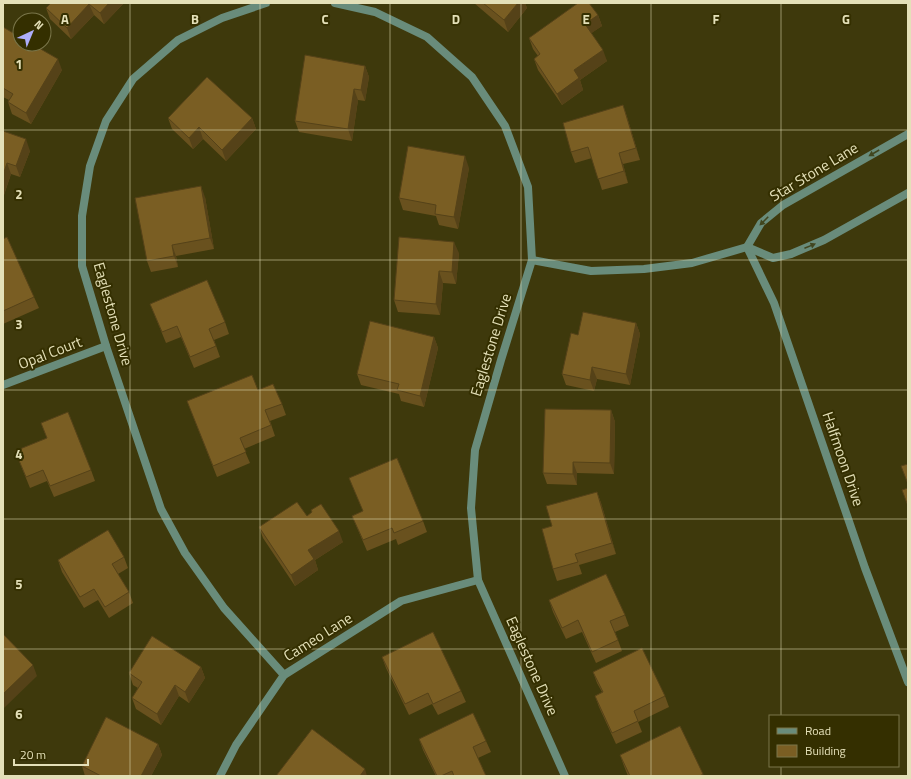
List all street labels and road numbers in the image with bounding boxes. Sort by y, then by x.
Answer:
street label: Star Stone Lane [765,136,862,207]
street label: Eaglestone Drive [88,260,139,368]
street label: Eaglestone Drive [464,291,517,399]
street label: Opal Court [15,330,86,375]
street label: Halfmoon Drive [817,408,870,509]
street label: Cameo Lane [279,606,357,667]
street label: Eaglestone Drive [500,612,565,719]

